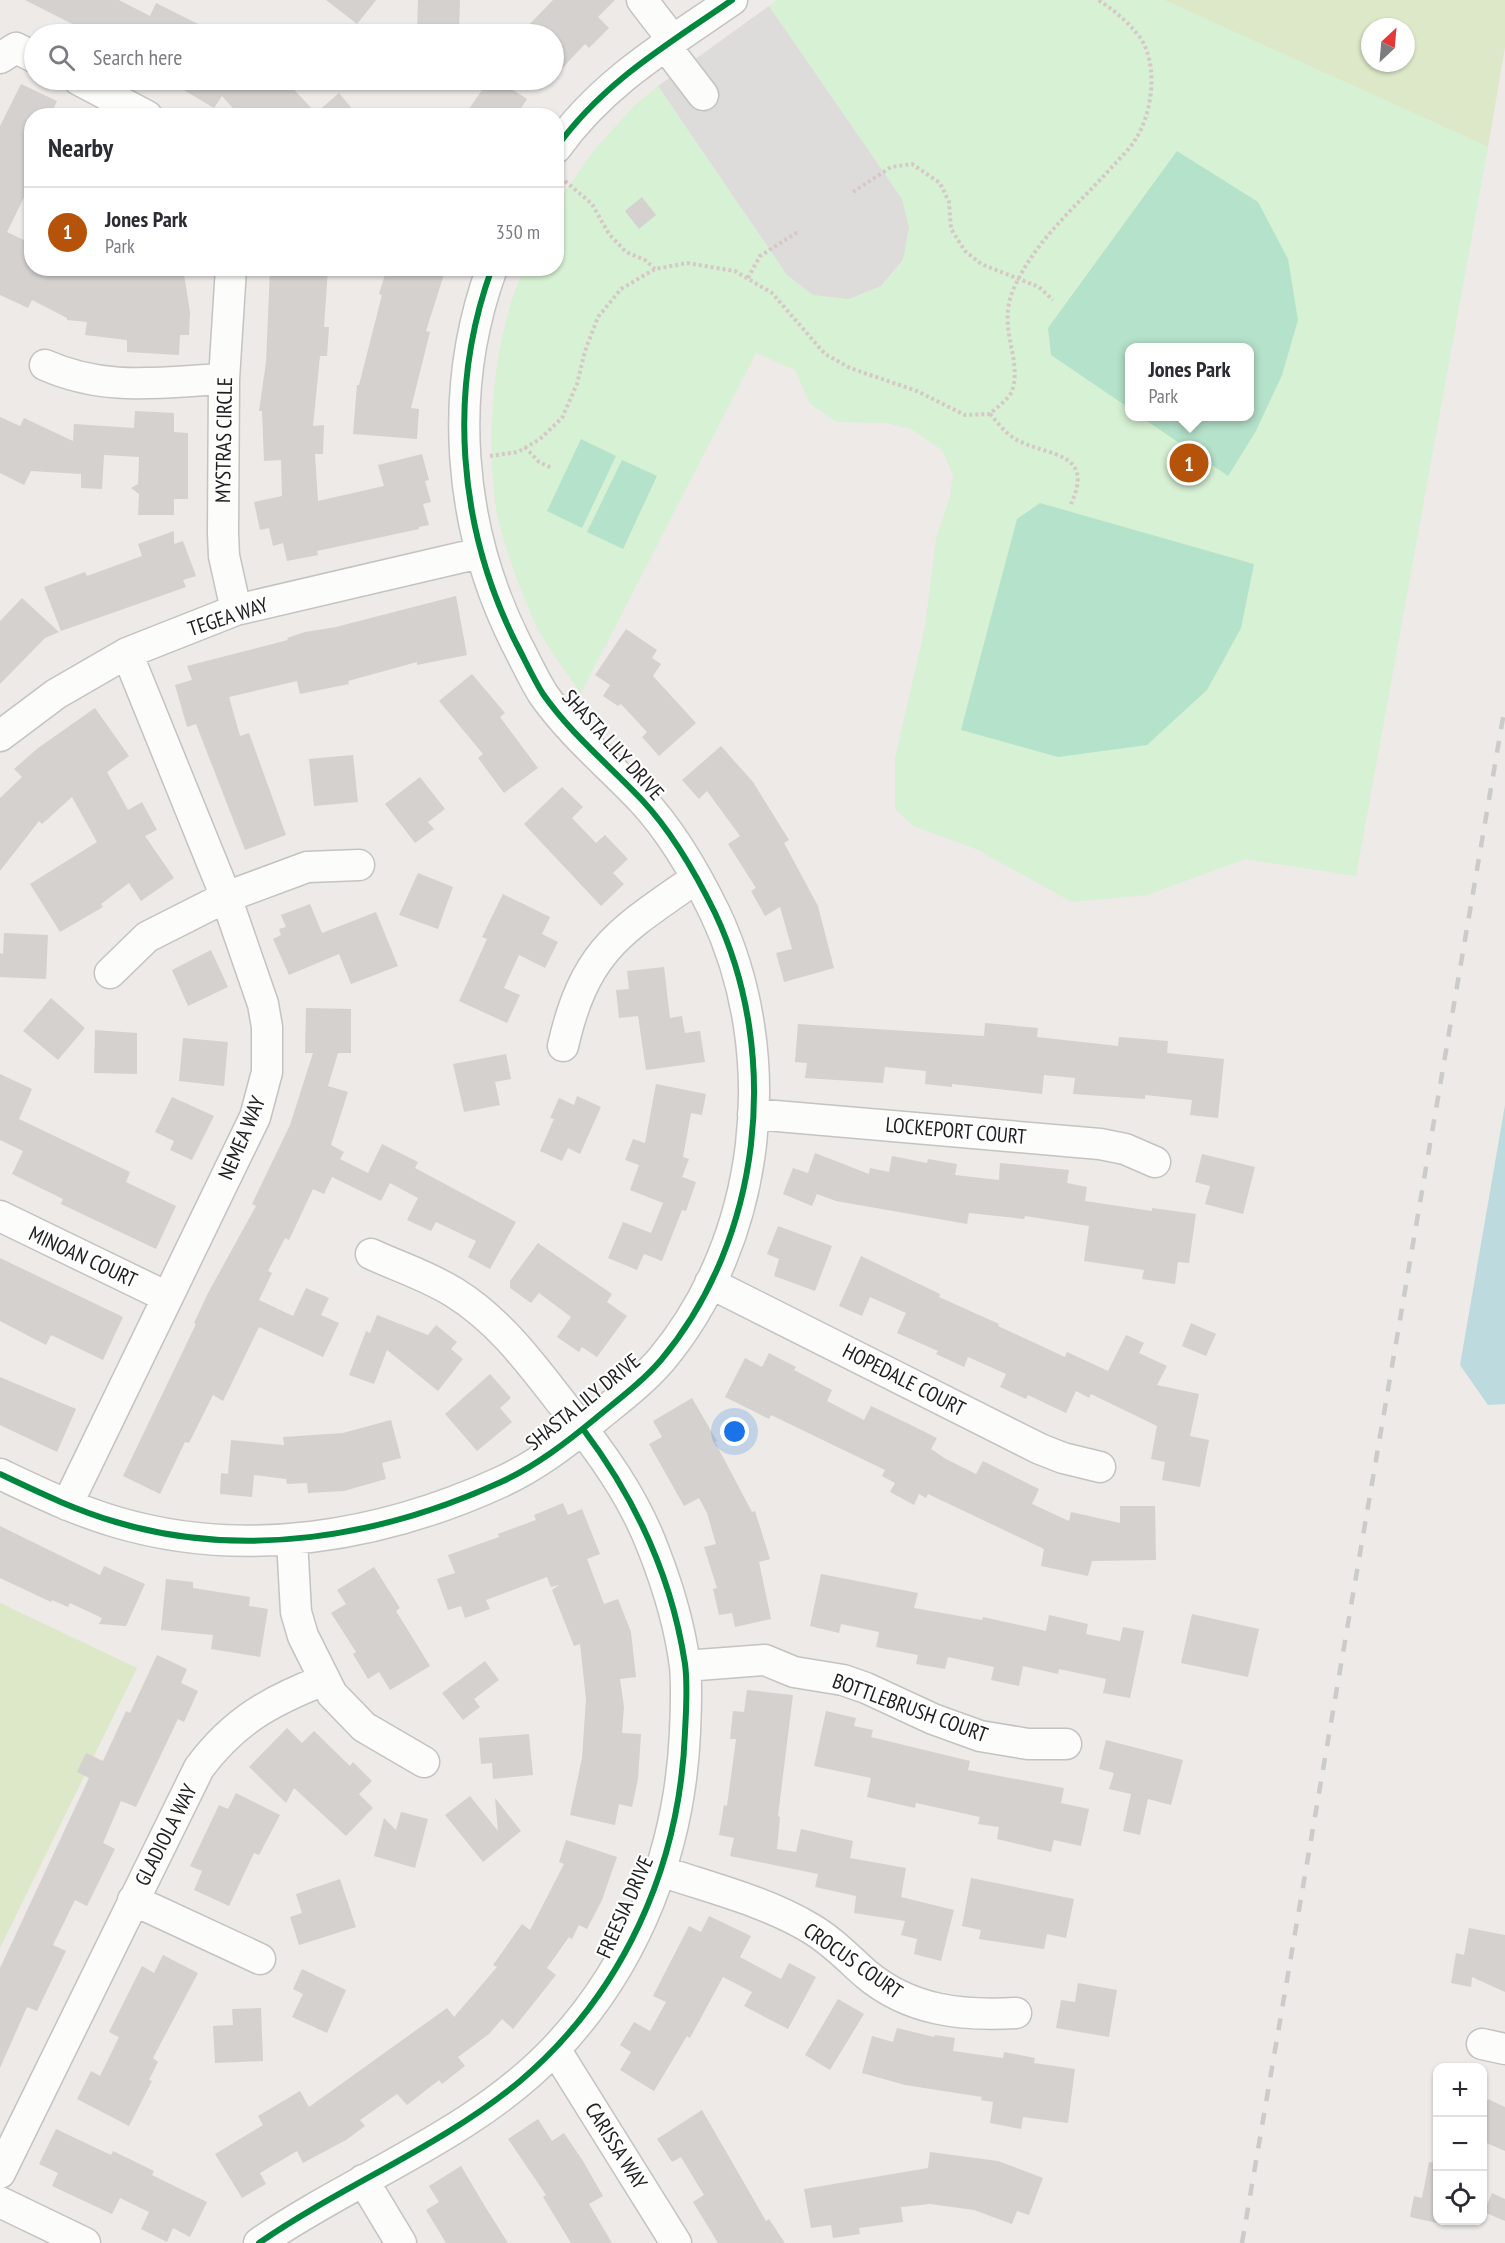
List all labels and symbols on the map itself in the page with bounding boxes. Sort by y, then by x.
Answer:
north arrow [1361,18,1415,72]
street label: MYSTRAS CIRCLE [209,377,238,503]
pin: 1 [1170,440,1208,486]
street label: TEGEA WAY [184,591,272,642]
street label: SHASTA LILY DRIVE [557,684,670,806]
street label: NEMEA WAY [212,1092,271,1184]
street label: LOCKEPORT COURT [885,1111,1028,1150]
street label: MINOAN COURT [25,1220,142,1294]
street label: HOPEDALE COURT [838,1337,971,1422]
street label: SHASTA LILY DRIVE [520,1347,646,1456]
your location [720,1417,749,1446]
street label: BOTTLEBRUSH COURT [829,1667,992,1748]
street label: GLADIOLA WAY [128,1779,203,1890]
street label: FREESIA DRIVE [590,1851,659,1962]
street label: CROCUS COURT [799,1917,909,2005]
street label: CARISSA WAY [579,2097,654,2194]

